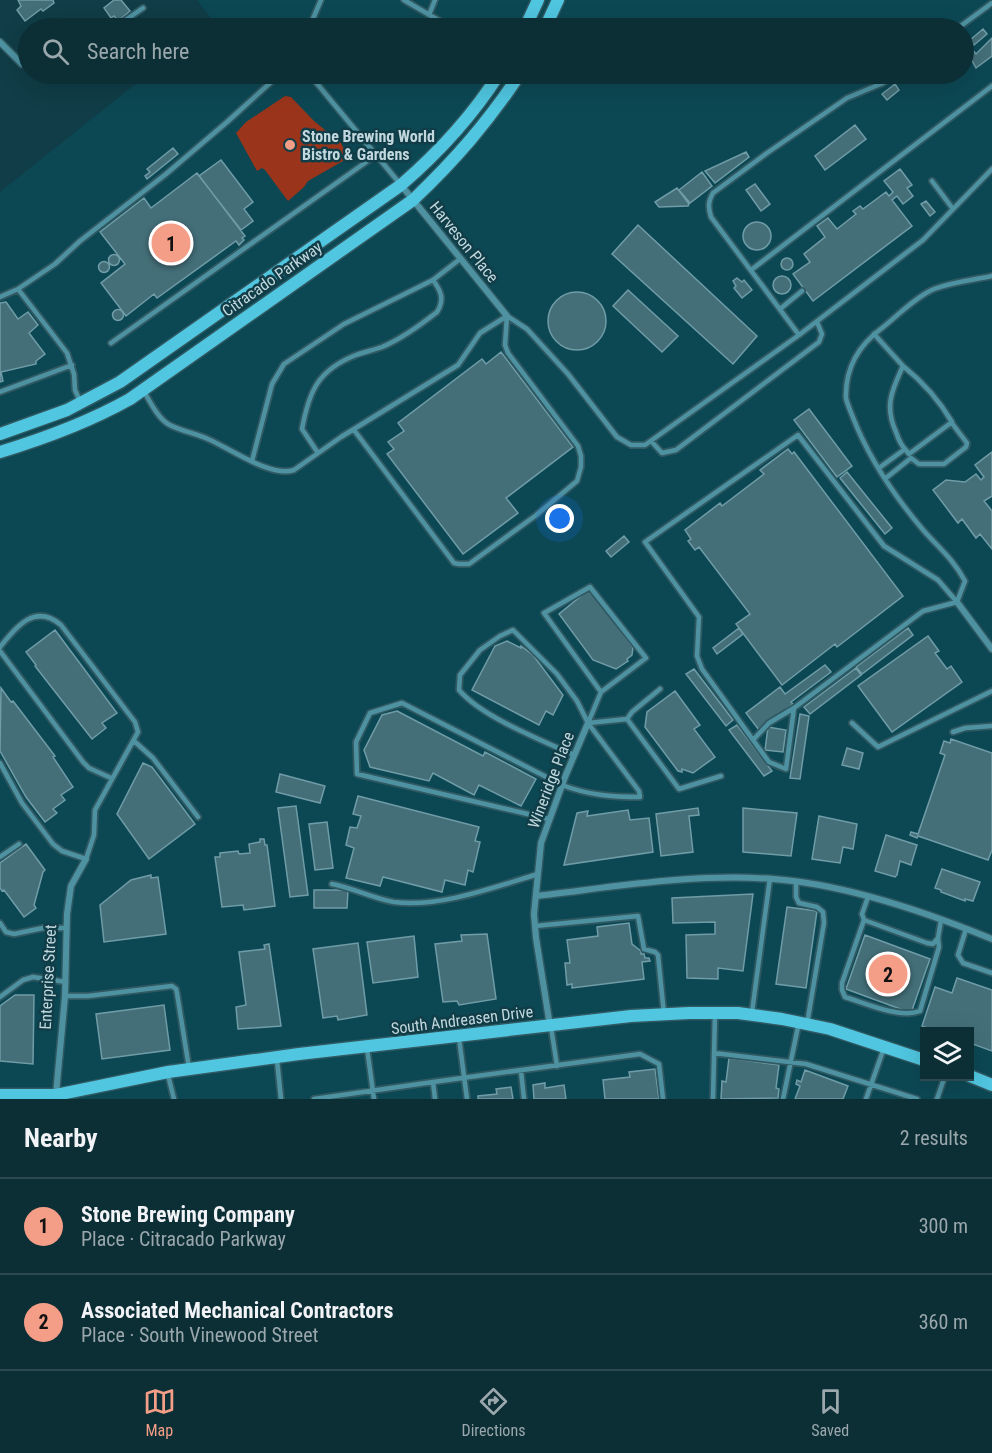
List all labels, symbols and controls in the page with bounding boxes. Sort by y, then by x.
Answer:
search box [18,18,974,84]
icon: search [39,35,72,68]
text: Search here [87,39,189,64]
place label: Stone Brewing World Bistro & Gardens [302,127,435,164]
marker: Stone Brewing World Bistro & Gardens [283,138,297,152]
street label: Harveson Place [426,198,502,286]
pin: 1 [152,220,190,266]
street label: Citracado Parkway [218,237,326,320]
your location [545,504,574,533]
street label: Wineridge Place [524,729,578,831]
street label: Enterprise Street [36,924,60,1030]
pin: 2 [868,952,908,996]
street label: South Andreasen Drive [390,1002,534,1038]
map controls [920,1027,974,1081]
button: layers [920,1027,974,1081]
text: Nearby [24,1123,98,1153]
text: 2 results [900,1126,968,1150]
text: Stone Brewing Company [81,1202,295,1227]
text: 1 [38,1214,49,1238]
text: 300 m [919,1214,968,1238]
text: Place · Citracado Parkway [81,1227,286,1251]
text: Associated Mechanical Contractors [81,1298,393,1323]
text: 2 [38,1310,49,1334]
text: 360 m [919,1310,968,1334]
text: Place · South Vinewood Street [81,1323,318,1347]
tab: Map [143,1385,176,1440]
tab: Directions [462,1385,525,1440]
tab: Saved [811,1385,849,1440]

